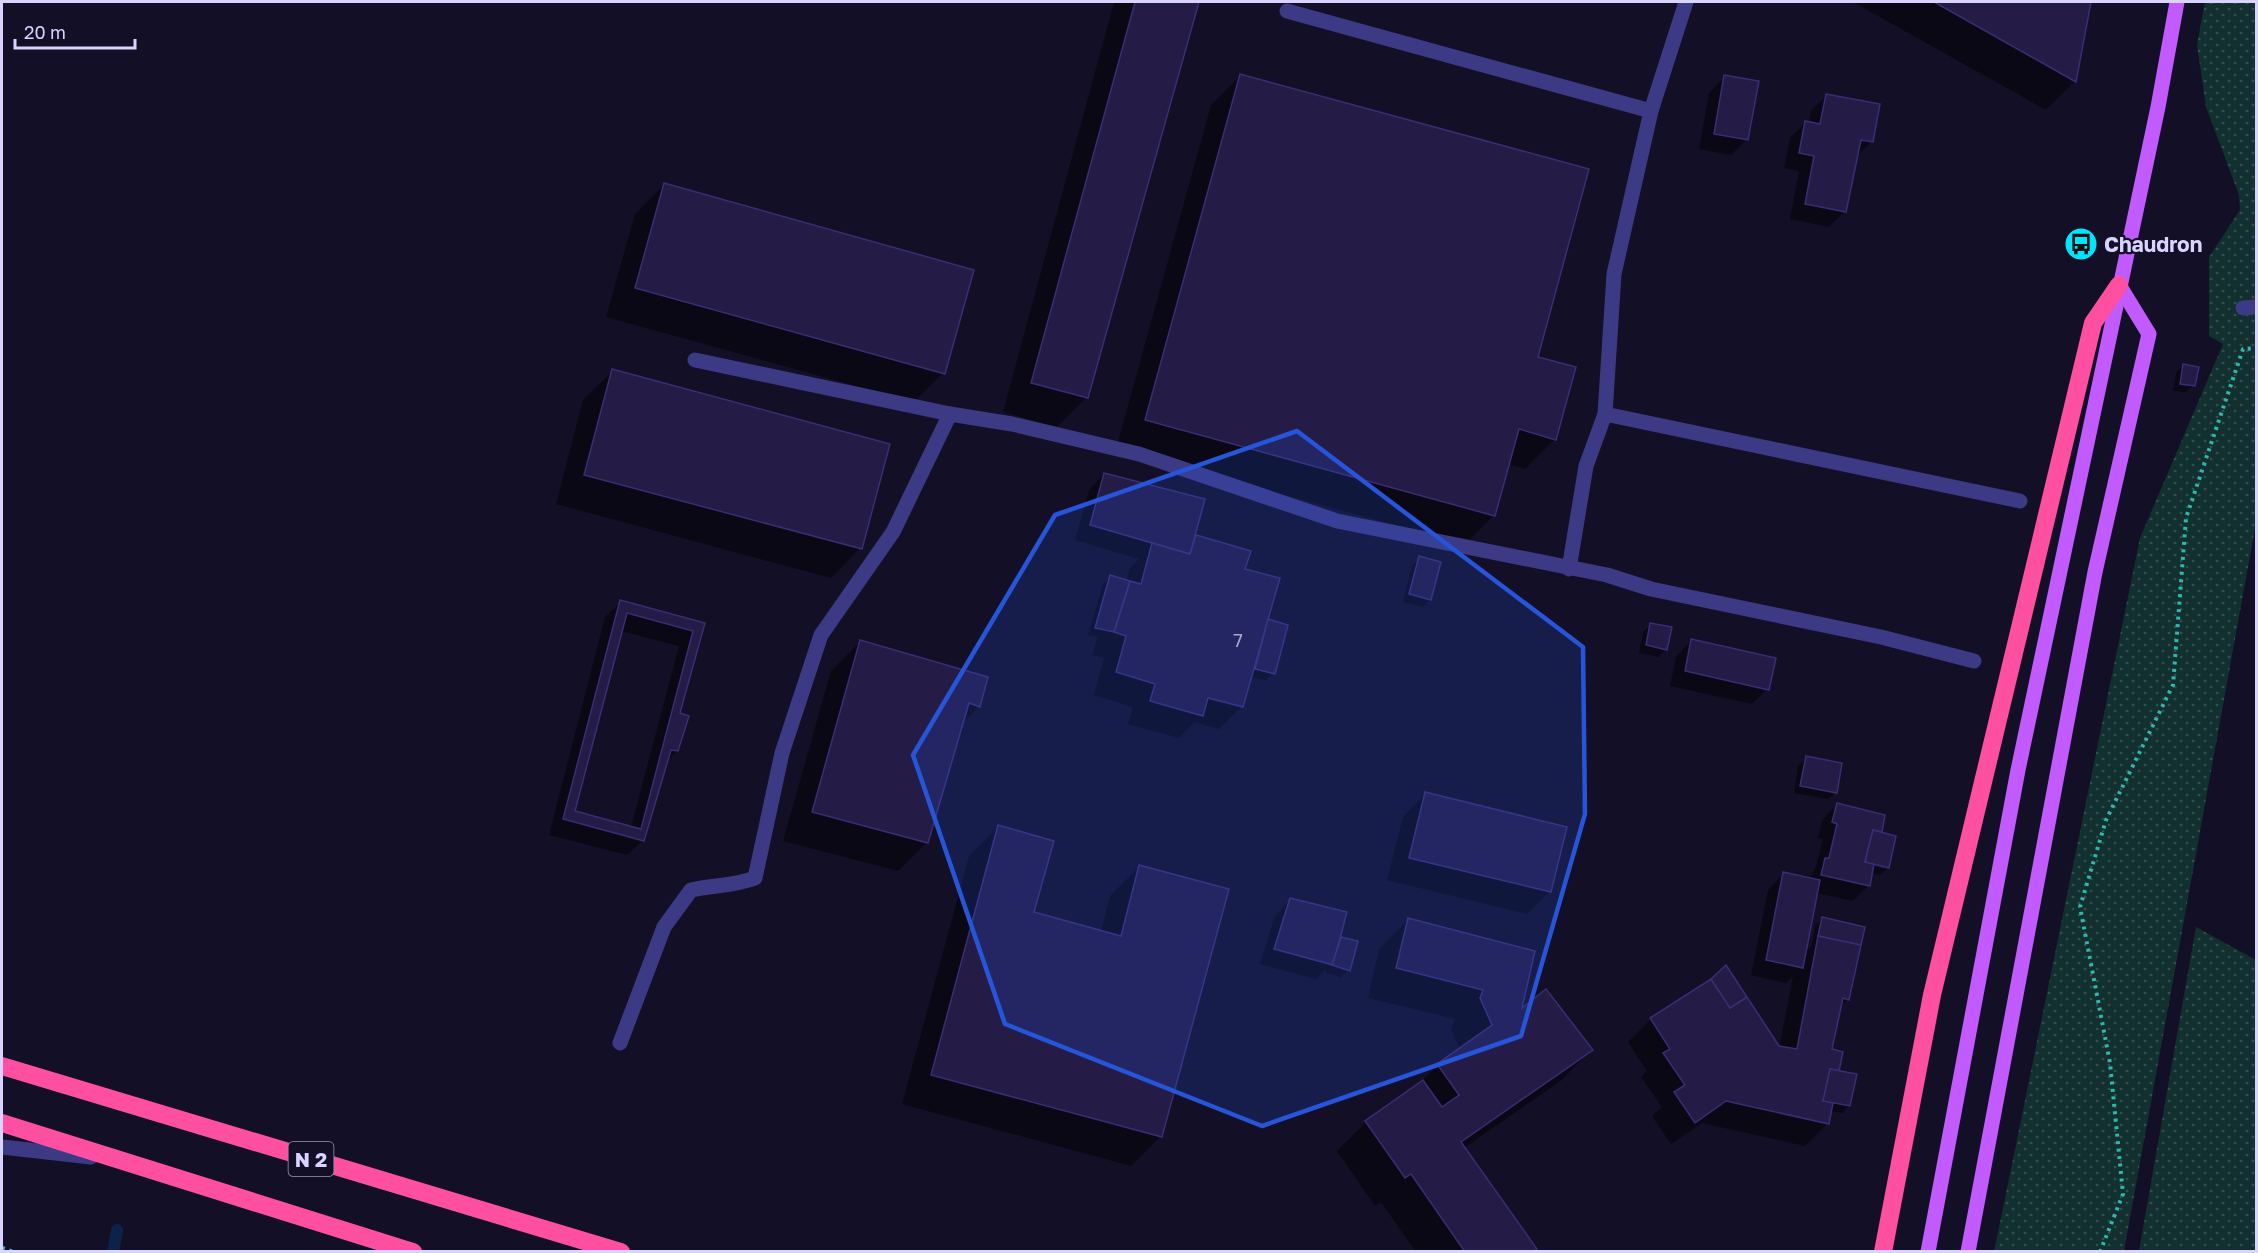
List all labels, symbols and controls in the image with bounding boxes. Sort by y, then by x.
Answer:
scale bar [15,12,135,50]
text: 20 m [24,21,66,43]
bus stop icon: Chaudron [2063,226,2099,262]
place label: Chaudron [2104,231,2202,257]
house number: 7 [1233,629,1243,651]
road number: N 2 [288,1142,334,1176]

